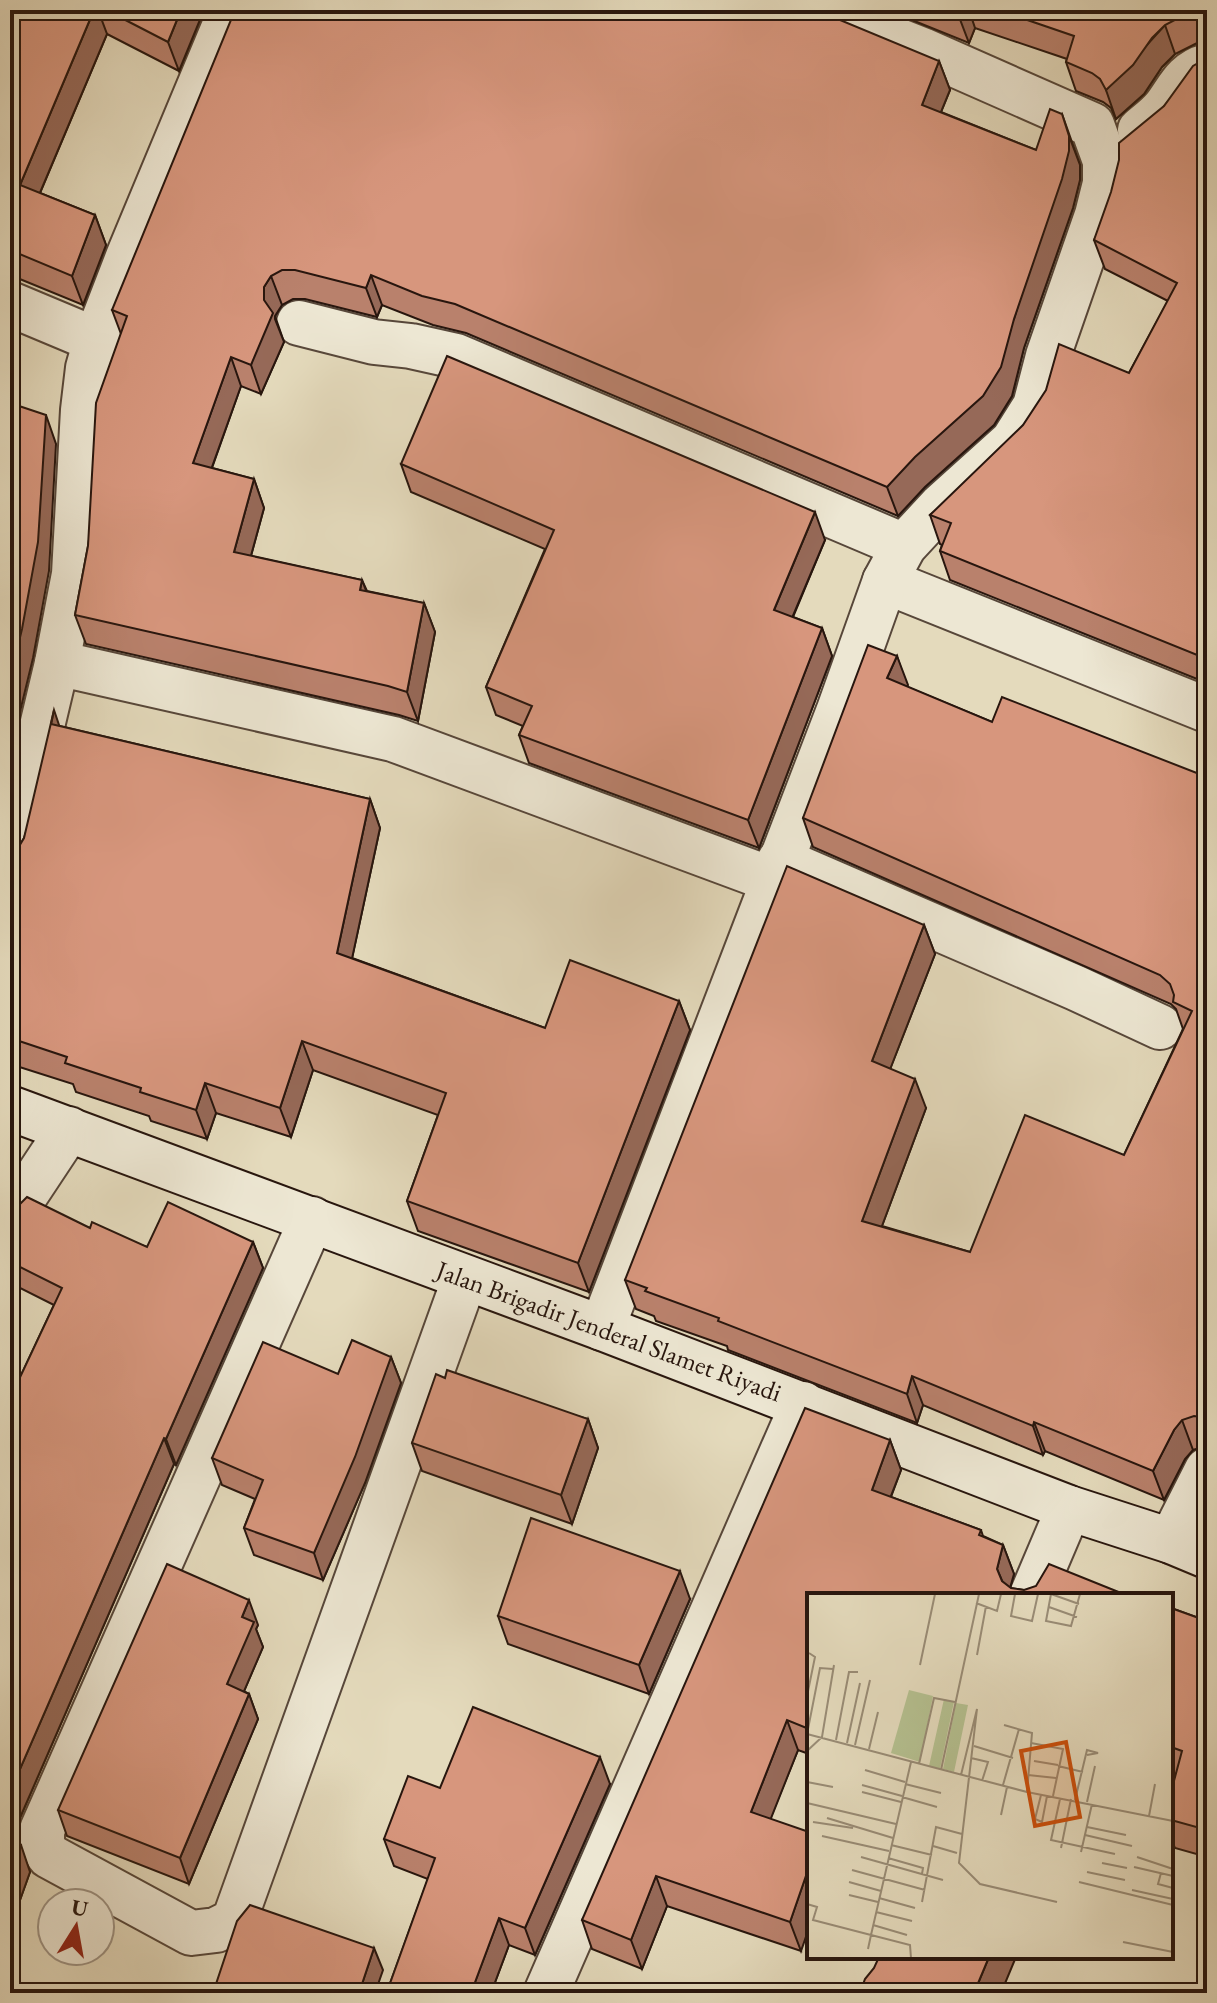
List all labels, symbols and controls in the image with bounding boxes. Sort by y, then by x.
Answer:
street label: Jalan Brigadir Jenderal Slamet Riyadi [430,1252,786,1409]
inset map [807,1593,1173,1959]
north arrow [36,1887,116,1967]
text: U [69,1892,91,1924]

